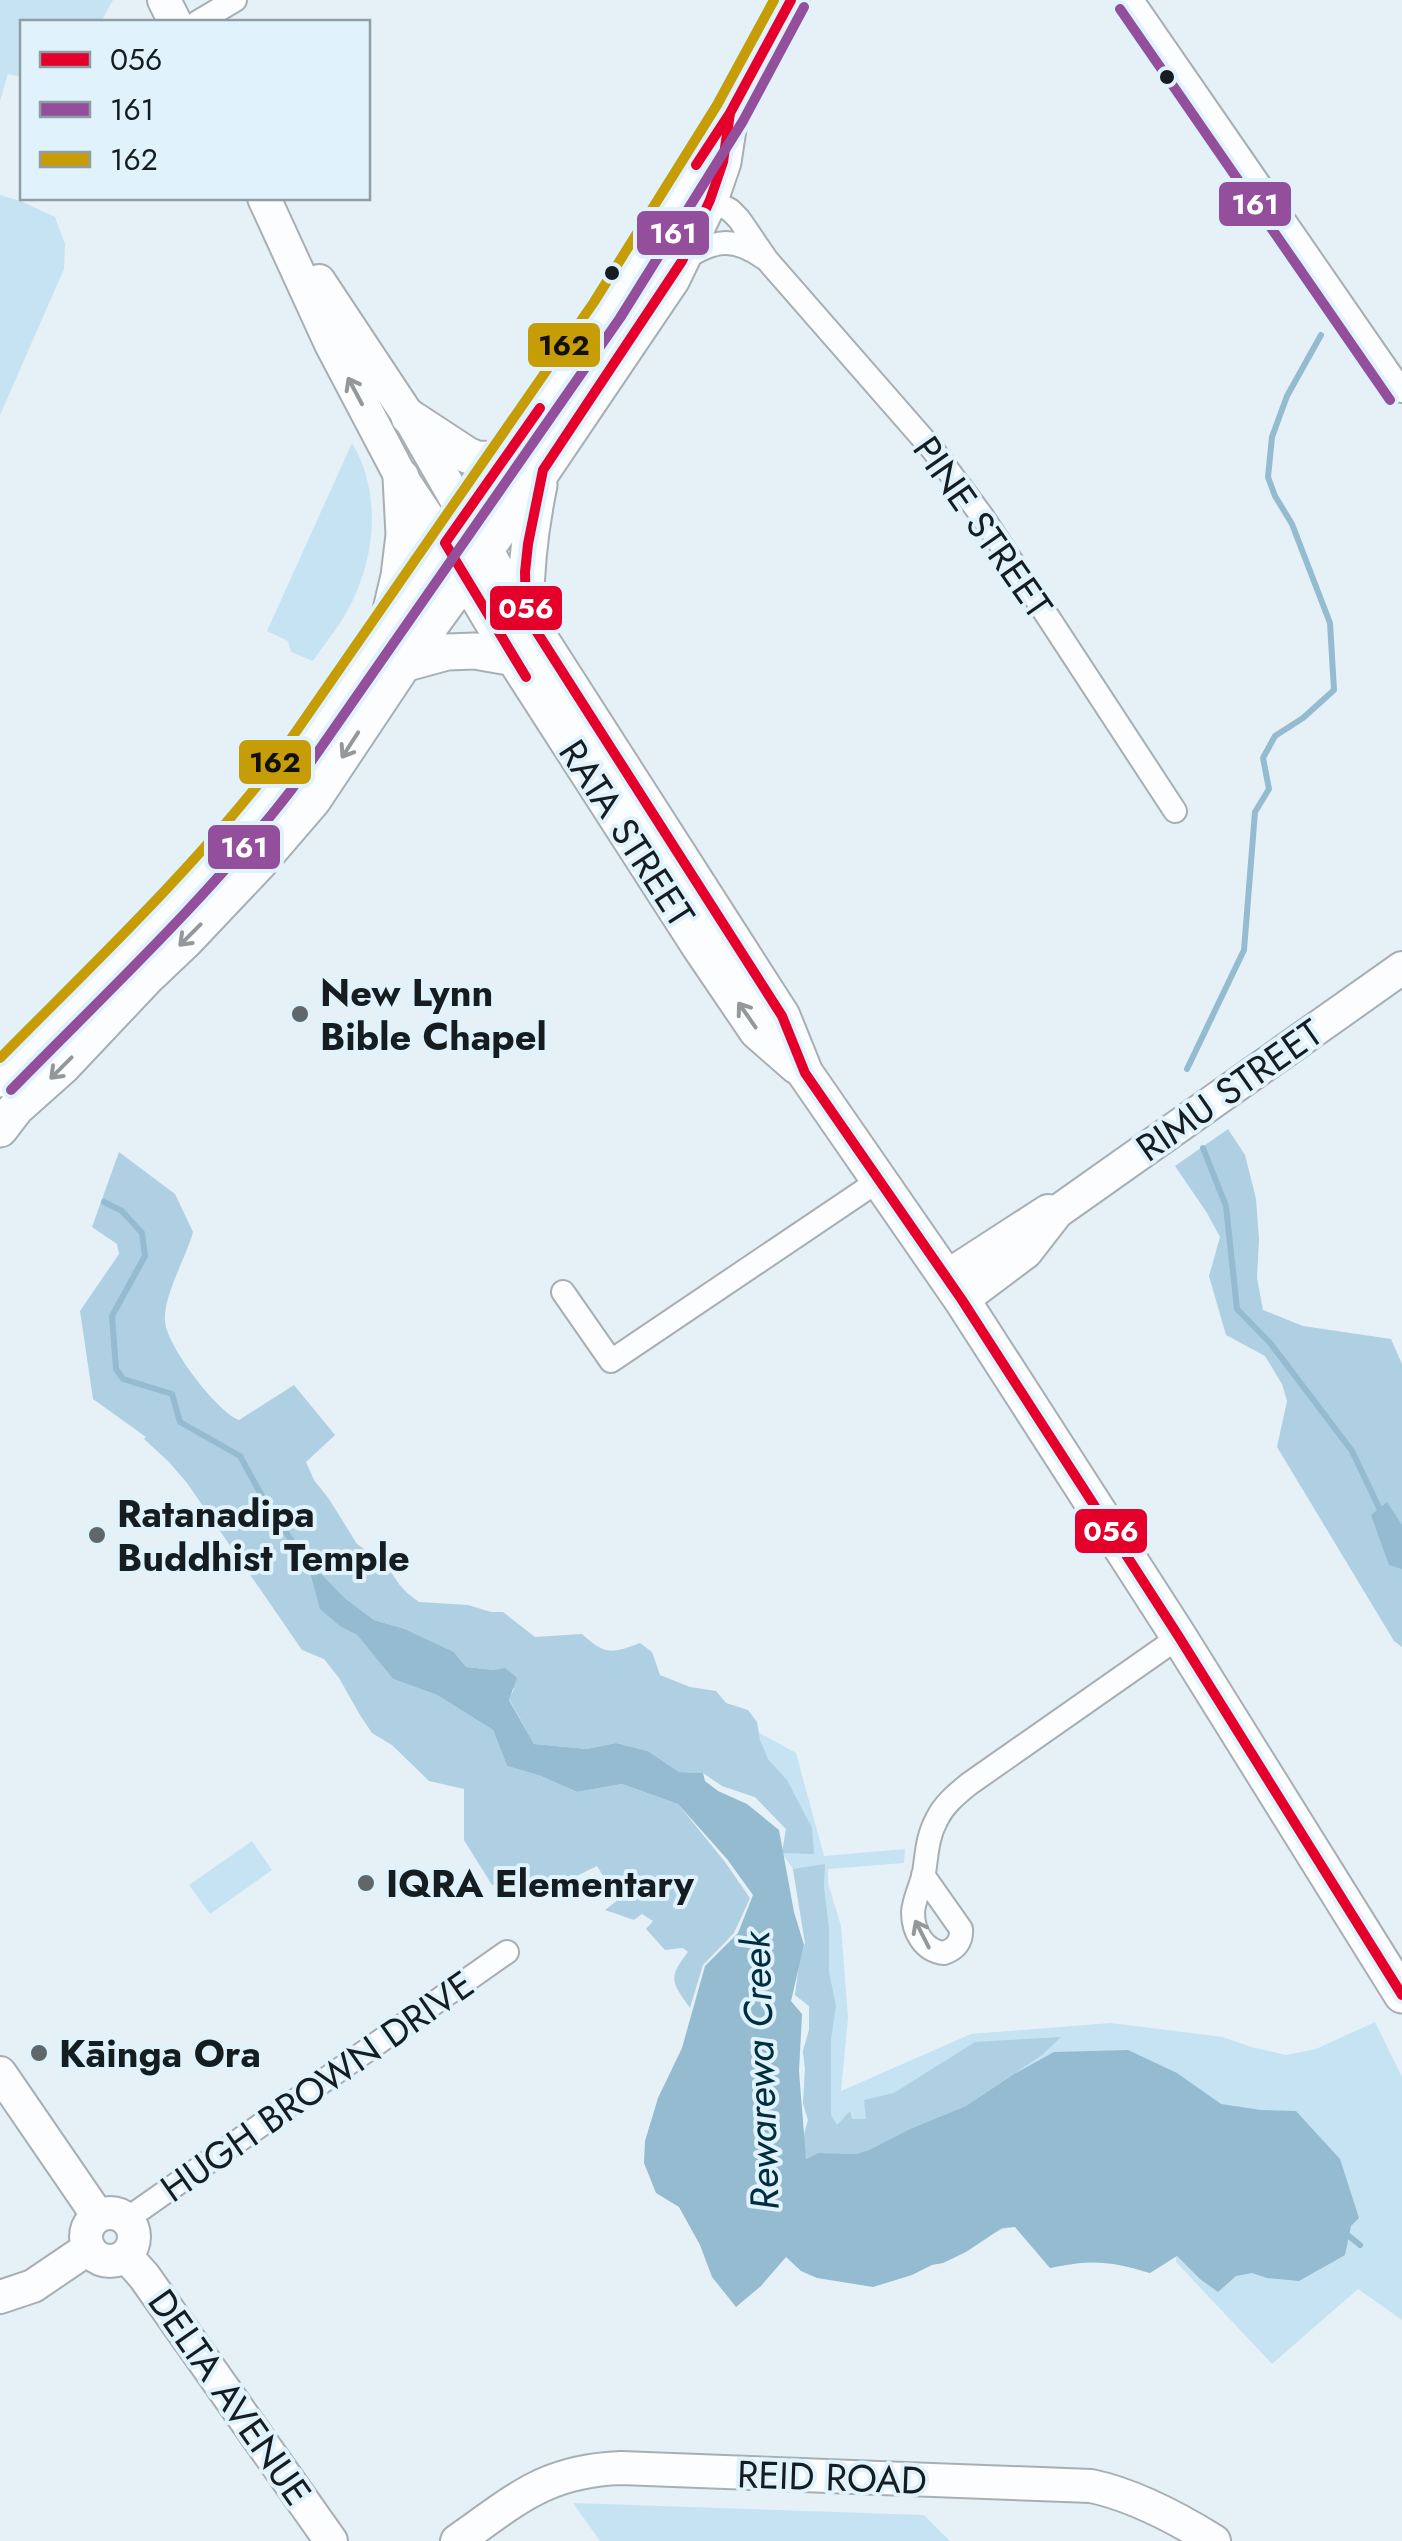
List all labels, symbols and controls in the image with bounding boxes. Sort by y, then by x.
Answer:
legend [20,20,370,200]
text: 056 [110,38,162,81]
unlabelled marker [1157,67,1177,87]
text: 161 [110,88,154,131]
text: 162 [110,138,158,181]
line badge: 161 [1217,180,1293,228]
text: 161 [1231,184,1279,225]
line badge: 161 [635,209,711,257]
text: 161 [649,213,697,254]
unlabelled marker [602,263,622,283]
line badge: 162 [526,321,602,369]
text: 162 [538,325,590,366]
one-way arrow [345,376,365,406]
street label: PINE STREET [900,425,1066,630]
line badge: 056 [488,584,564,632]
text: 056 [498,588,554,629]
street label: RATA STREET [546,729,708,938]
one-way arrow [339,731,360,759]
line badge: 162 [237,738,313,786]
text: 162 [249,742,301,783]
line badge: 161 [206,823,282,871]
text: 161 [220,827,268,868]
one-way arrow [179,922,203,946]
place label: New Lynn Bible Chapel [320,965,547,1064]
one-way arrow [737,1002,758,1030]
marker: New Lynn Bible Chapel [289,1003,311,1025]
street label: RIMU STREET [1125,1005,1333,1174]
one-way arrow [49,1055,73,1079]
place label: Ratanadipa Buddhist Temple [117,1486,410,1585]
line badge: 056 [1073,1507,1149,1555]
text: 056 [1083,1511,1139,1552]
marker: Ratanadipa Buddhist Temple [86,1524,108,1546]
place label: IQRA Elementary [386,1856,695,1911]
marker: IQRA Elementary [355,1872,377,1894]
one-way arrow [912,1920,931,1949]
water label: Rewarewa Creek [726,1929,794,2211]
street label: HUGH BROWN DRIVE [149,1957,485,2215]
place label: Kāinga Ora [59,2026,261,2081]
marker: Kāinga Ora [28,2042,50,2064]
street label: DELTA AVENUE [135,2278,325,2516]
street label: REID ROAD [736,2446,928,2508]

